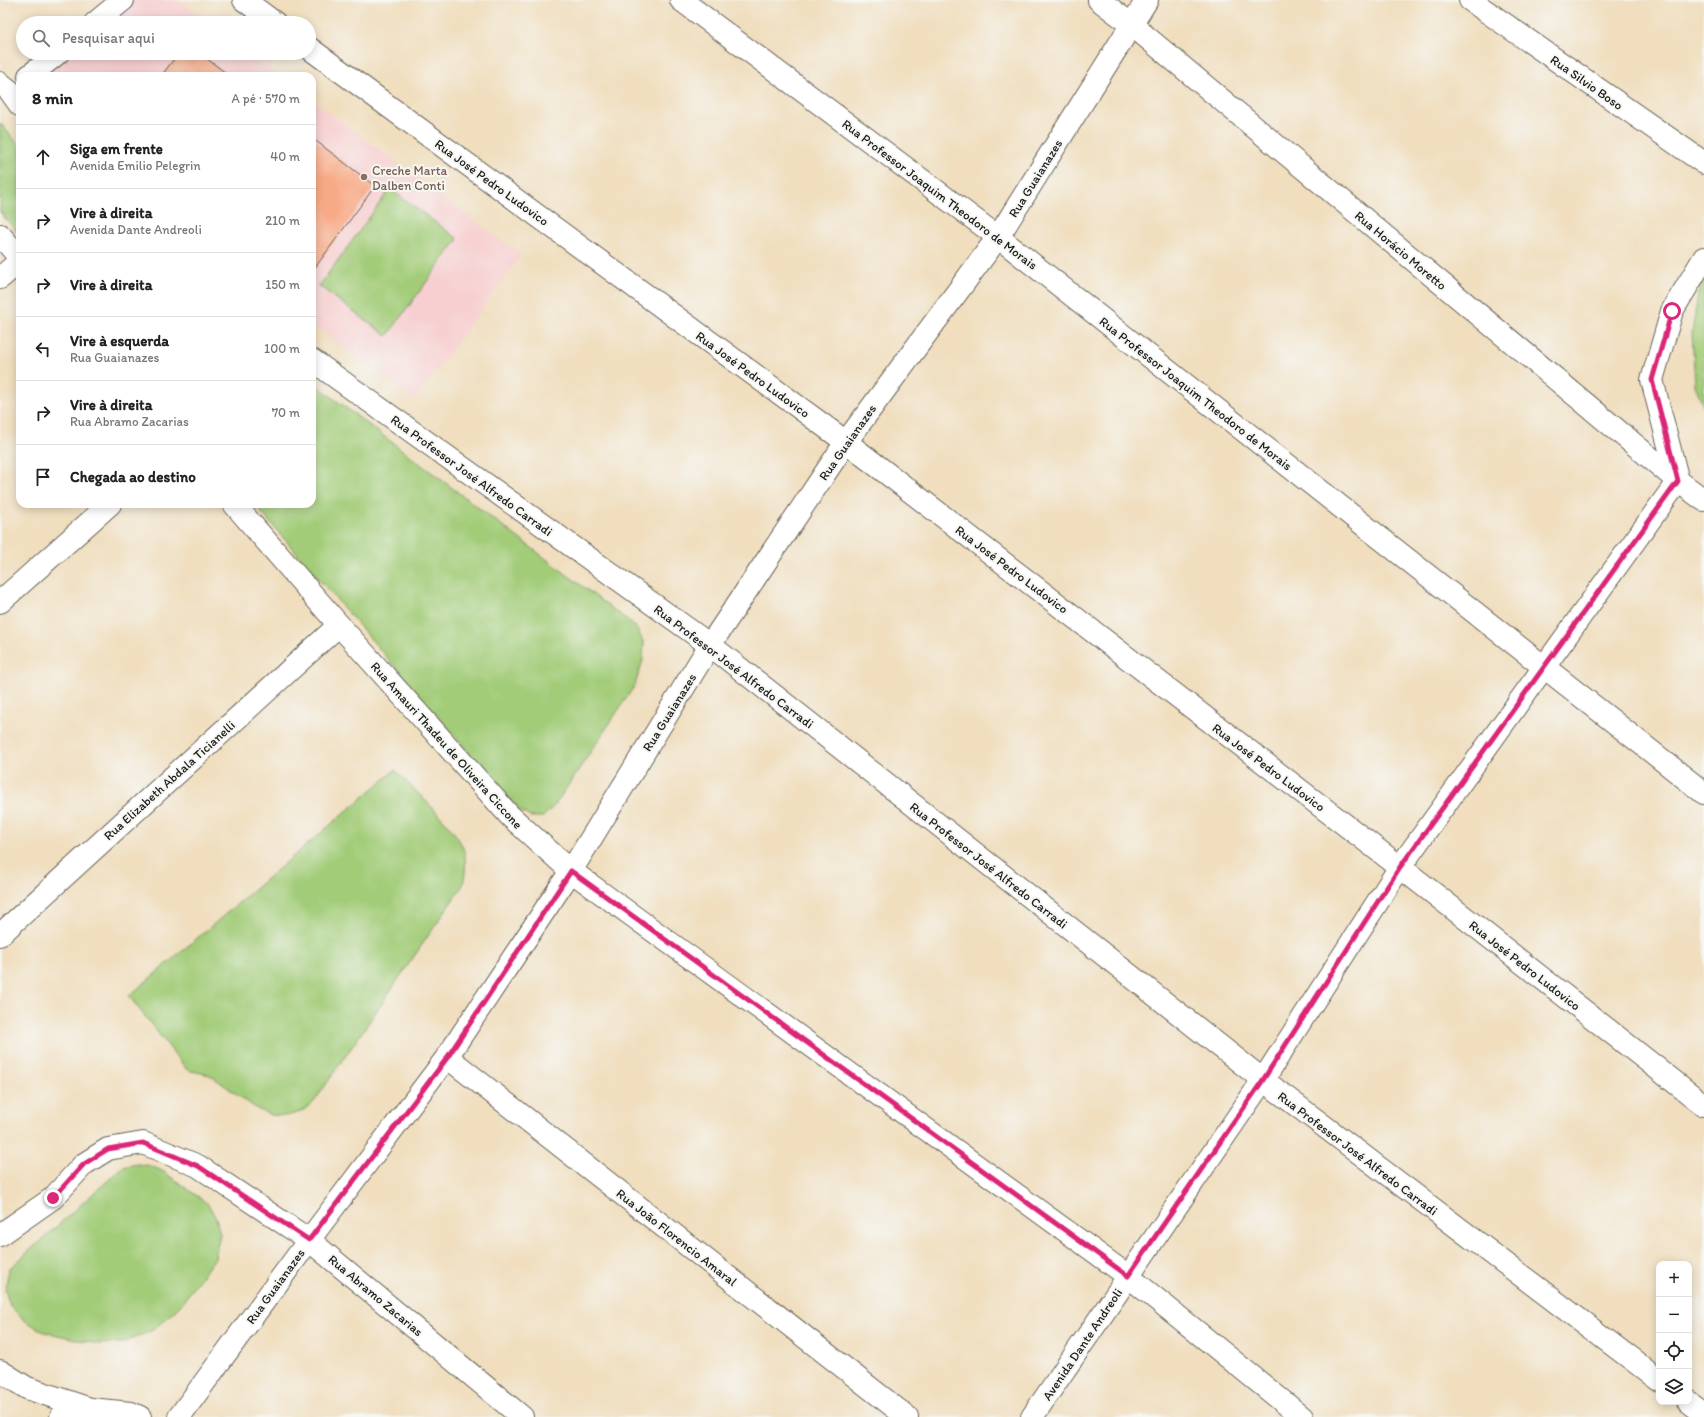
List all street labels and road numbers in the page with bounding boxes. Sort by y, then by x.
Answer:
street label: Rua Silvio Boso [1548,52,1626,113]
street label: Rua Professor Joaquim Theodoro de Morais [839,116,1040,273]
street label: Rua José Pedro Ludovico [432,136,552,229]
street label: Rua Guaianazes [1005,136,1066,220]
street label: Rua Horácio Moretto [1352,208,1450,293]
street label: Rua Professor Joaquim Theodoro de Morais [1096,313,1295,473]
street label: Rua José Pedro Ludovico [693,328,813,421]
street label: Rua Guaianazes [816,401,879,483]
street label: Rua Professor José Alfredo Carradi [388,412,555,539]
street label: Rua José Pedro Ludovico [952,522,1071,617]
street label: Rua Professor José Alfredo Carradi [651,601,817,731]
street label: Rua Amauri Thadeu de Oliveira Ciccone [368,659,526,832]
street label: Rua Guaianazes [639,670,700,754]
street label: Rua Elizabeth Abdala Ticianelli [101,717,238,843]
street label: Rua José Pedro Ludovico [1209,720,1328,815]
street label: Rua Professor José Alfredo Carradi [907,799,1071,932]
street label: Rua José Pedro Ludovico [1466,917,1584,1014]
street label: Rua Professor José Alfredo Carradi [1275,1088,1441,1218]
street label: Rua João Florencio Amaral [613,1186,740,1289]
street label: Rua Guaianazes [243,1246,308,1327]
street label: Rua Abramo Zacarias [325,1251,426,1339]
street label: Avenida Dante Andreoli [1039,1285,1125,1403]

